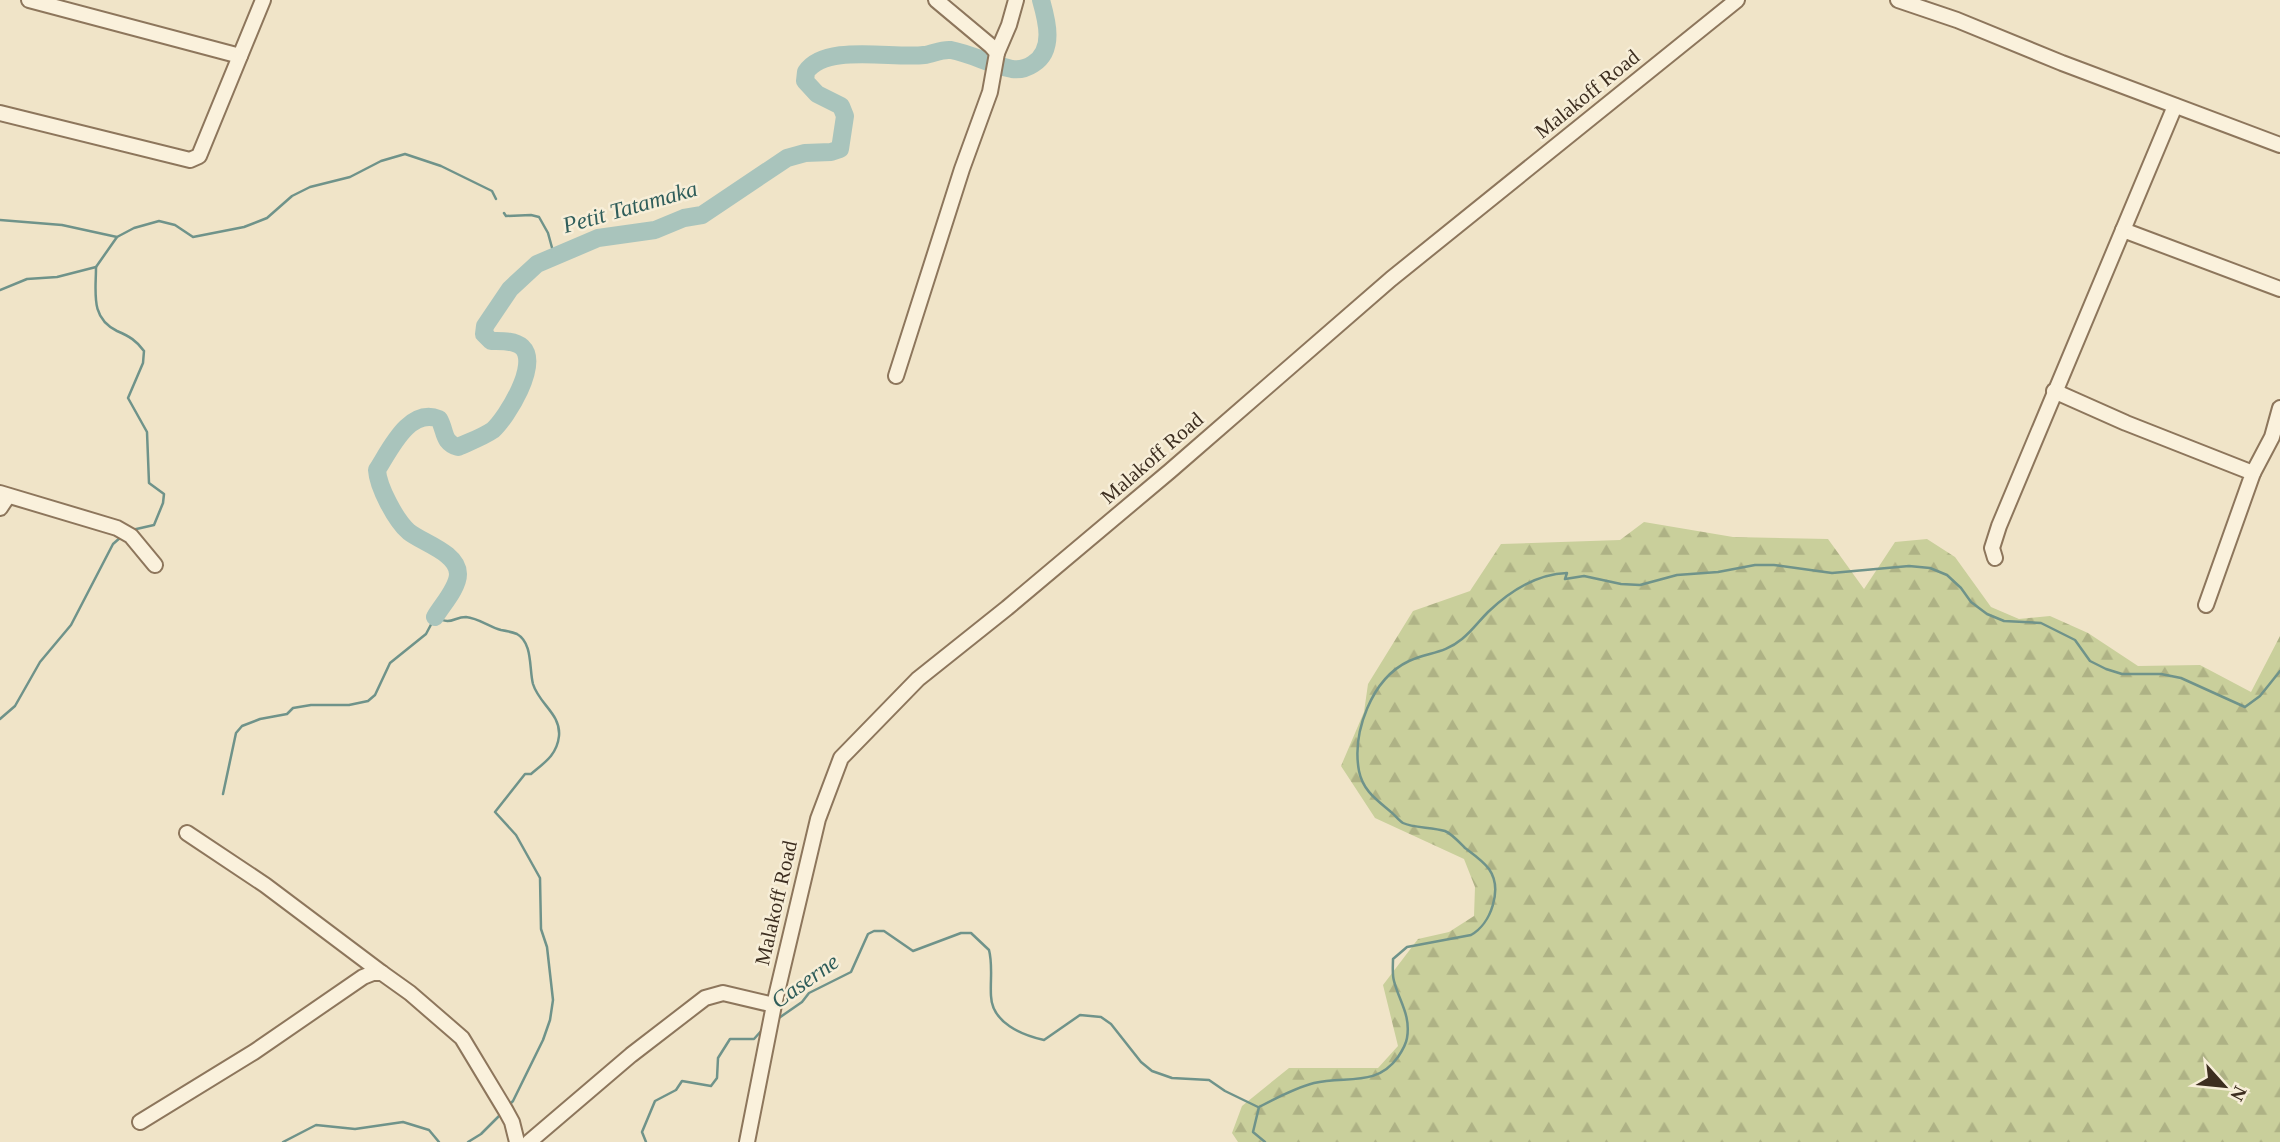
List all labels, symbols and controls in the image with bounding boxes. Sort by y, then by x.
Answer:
street label: Malakoff Road [1530,44,1644,143]
water label: Petit Tatamaka [559,176,700,238]
street label: Malakoff Road [1096,407,1208,509]
street label: Malakoff Road [750,838,802,968]
water label: Caserne [766,949,844,1013]
north arrow [2189,1051,2259,1121]
text: N [2226,1083,2251,1105]

